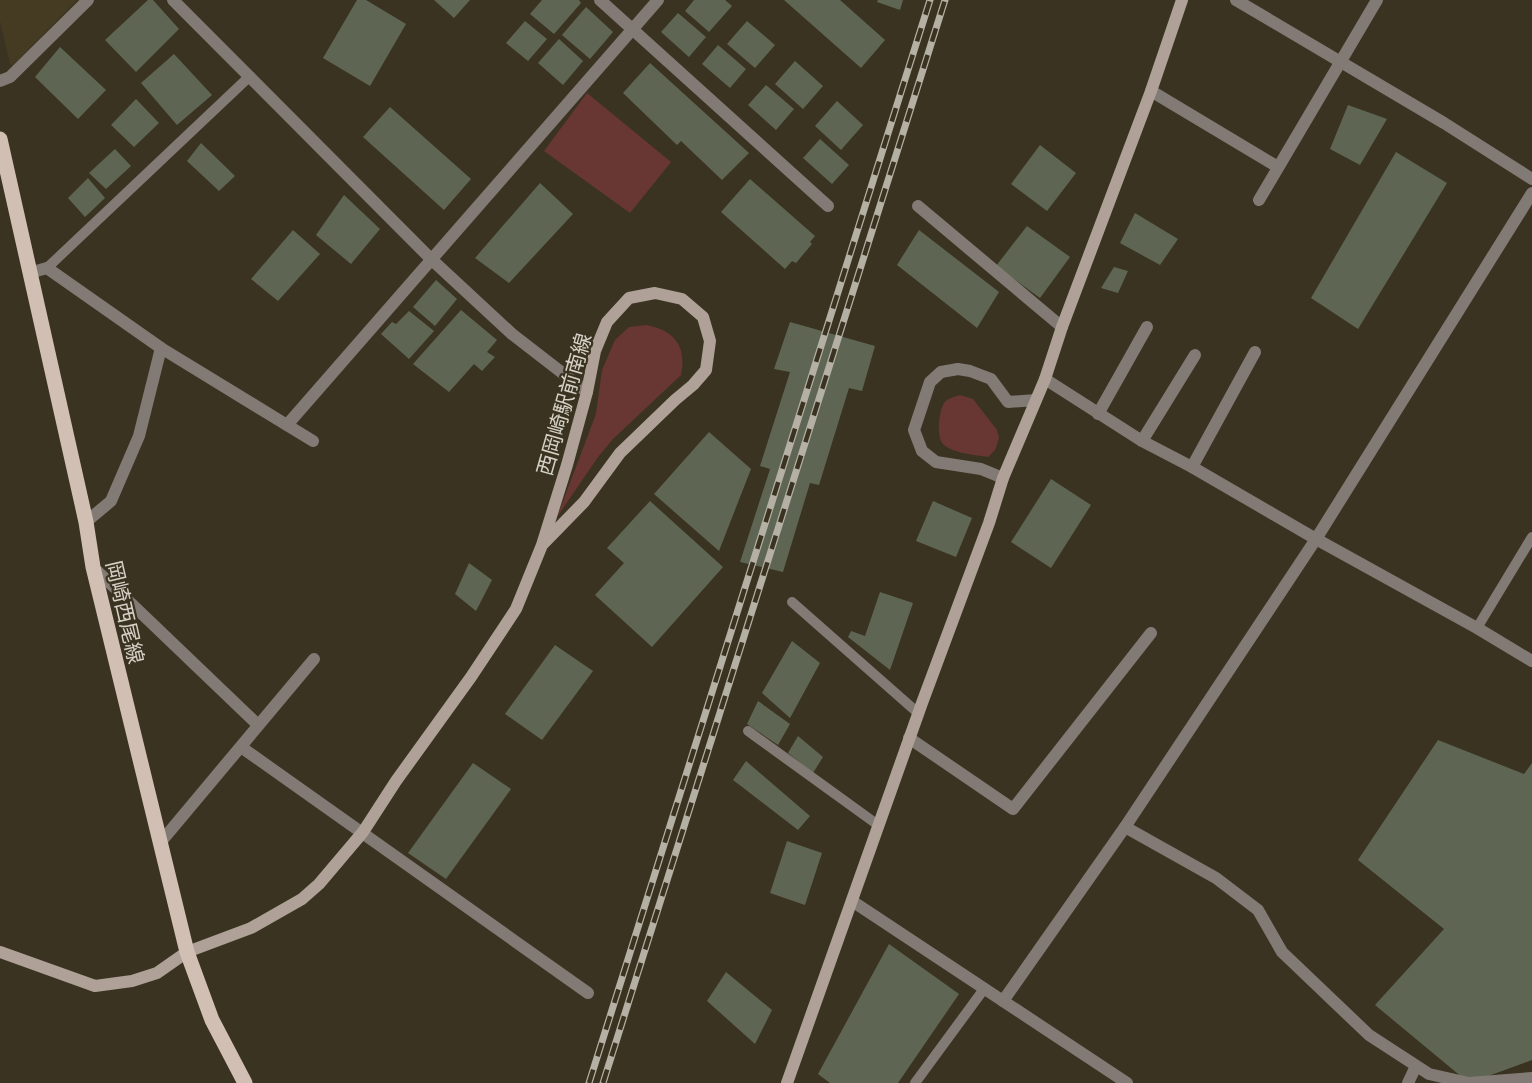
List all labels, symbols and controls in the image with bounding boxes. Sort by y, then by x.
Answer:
street label: 西岡崎駅前南線 [531,330,595,478]
street label: 岡崎西尾線 [102,558,150,666]

